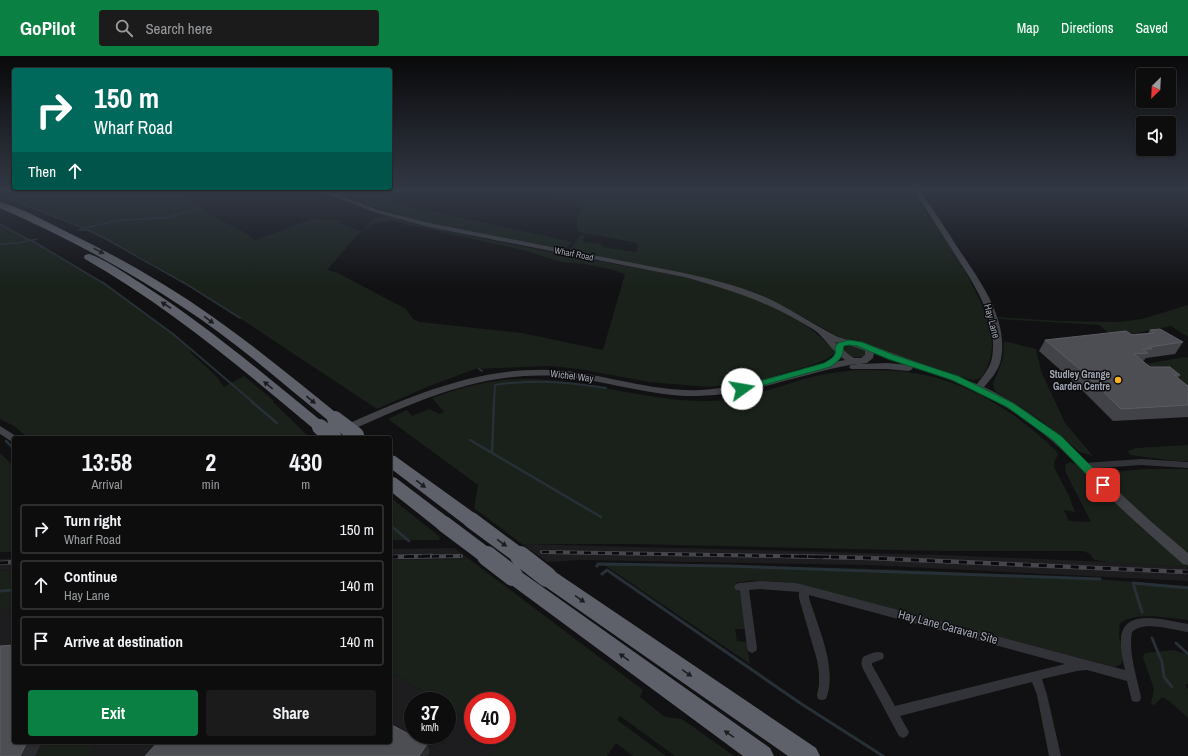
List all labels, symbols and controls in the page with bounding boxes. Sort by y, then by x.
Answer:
search box [99,10,379,46]
text: GoPilot [20,15,75,41]
icon: search [113,17,135,39]
text: Search here [145,18,212,39]
text: Map [1017,19,1039,37]
text: Directions [1061,19,1113,37]
text: Saved [1135,19,1168,37]
north arrow [1136,68,1176,108]
map controls [1136,68,1176,156]
text: 150 m [94,79,159,117]
icon: right [28,84,80,136]
text: Wharf Road [94,115,173,140]
button: sound [1136,116,1176,156]
icon: ahead [64,160,86,182]
text: Then [28,161,56,182]
street label: Wharf Road [554,244,594,264]
one-way arrow [93,248,105,254]
one-way arrow [160,301,172,308]
street label: Hay Lane [981,302,1003,340]
one-way arrow [204,316,214,324]
street label: Wichel Way [550,367,595,385]
position arrow [721,368,763,410]
place label: Studley Grange Garden Centre [1049,368,1110,393]
marker: Studley Grange Garden Centre [1113,375,1123,385]
one-way arrow [263,380,274,389]
one-way arrow [306,396,317,404]
text: 13:58 [82,446,132,478]
text: 2 [205,446,216,478]
text: 430 [289,446,322,478]
pin [1086,468,1120,502]
icon: arrive [1092,474,1114,496]
text: Arrival [92,476,122,493]
text: min [202,476,220,493]
text: m [301,476,310,493]
one-way arrow [416,479,427,488]
text: Turn right [64,510,121,531]
icon: right [30,518,52,540]
text: 150 m [340,519,374,540]
text: Wharf Road [64,531,121,548]
one-way arrow [497,539,508,548]
text: Continue [64,566,117,587]
icon: ahead [30,574,52,596]
text: 140 m [340,575,374,596]
text: Hay Lane [64,587,110,604]
one-way arrow [574,595,585,603]
street label: Hay Lane Caravan Site [897,606,999,648]
icon: arrive [30,630,52,652]
text: Arrive at destination [64,631,183,652]
text: 140 m [340,631,374,652]
one-way arrow [619,653,630,662]
one-way arrow [681,669,692,677]
button: Exit [28,690,198,736]
button: Share [206,690,376,736]
speed limit sign: 40 [464,692,516,744]
text: 37 [421,699,439,726]
text: km/h [421,721,439,734]
one-way arrow [724,730,735,738]

